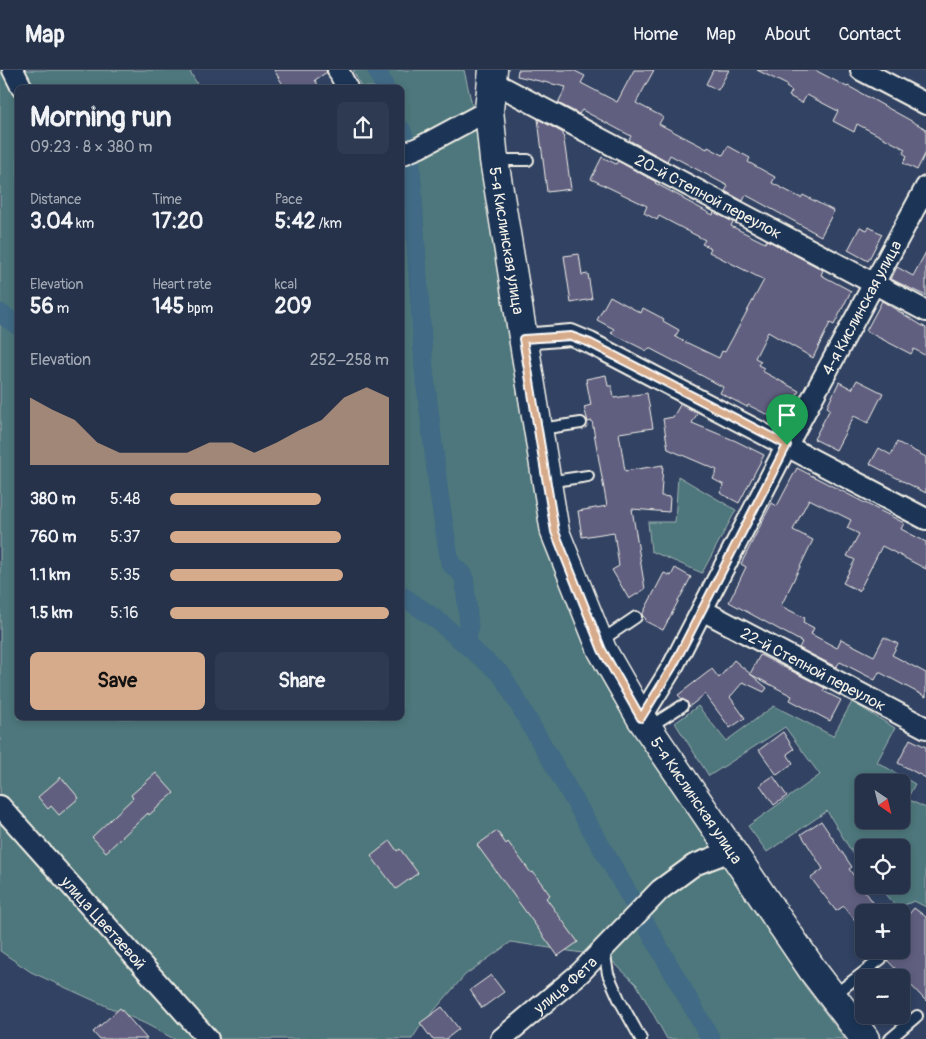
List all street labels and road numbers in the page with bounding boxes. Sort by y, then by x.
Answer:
street label: 20-й Степной переулок [631,150,785,244]
street label: 5-я Кислинская улица [484,165,528,316]
street label: 4-я Кислинская улица [818,237,906,379]
street label: 22-й Степной переулок [737,623,889,716]
street label: 5-я Кислинская улица [646,733,746,868]
street label: улица Цветаевой [56,872,150,974]
street label: улица Фета [529,952,602,1019]

